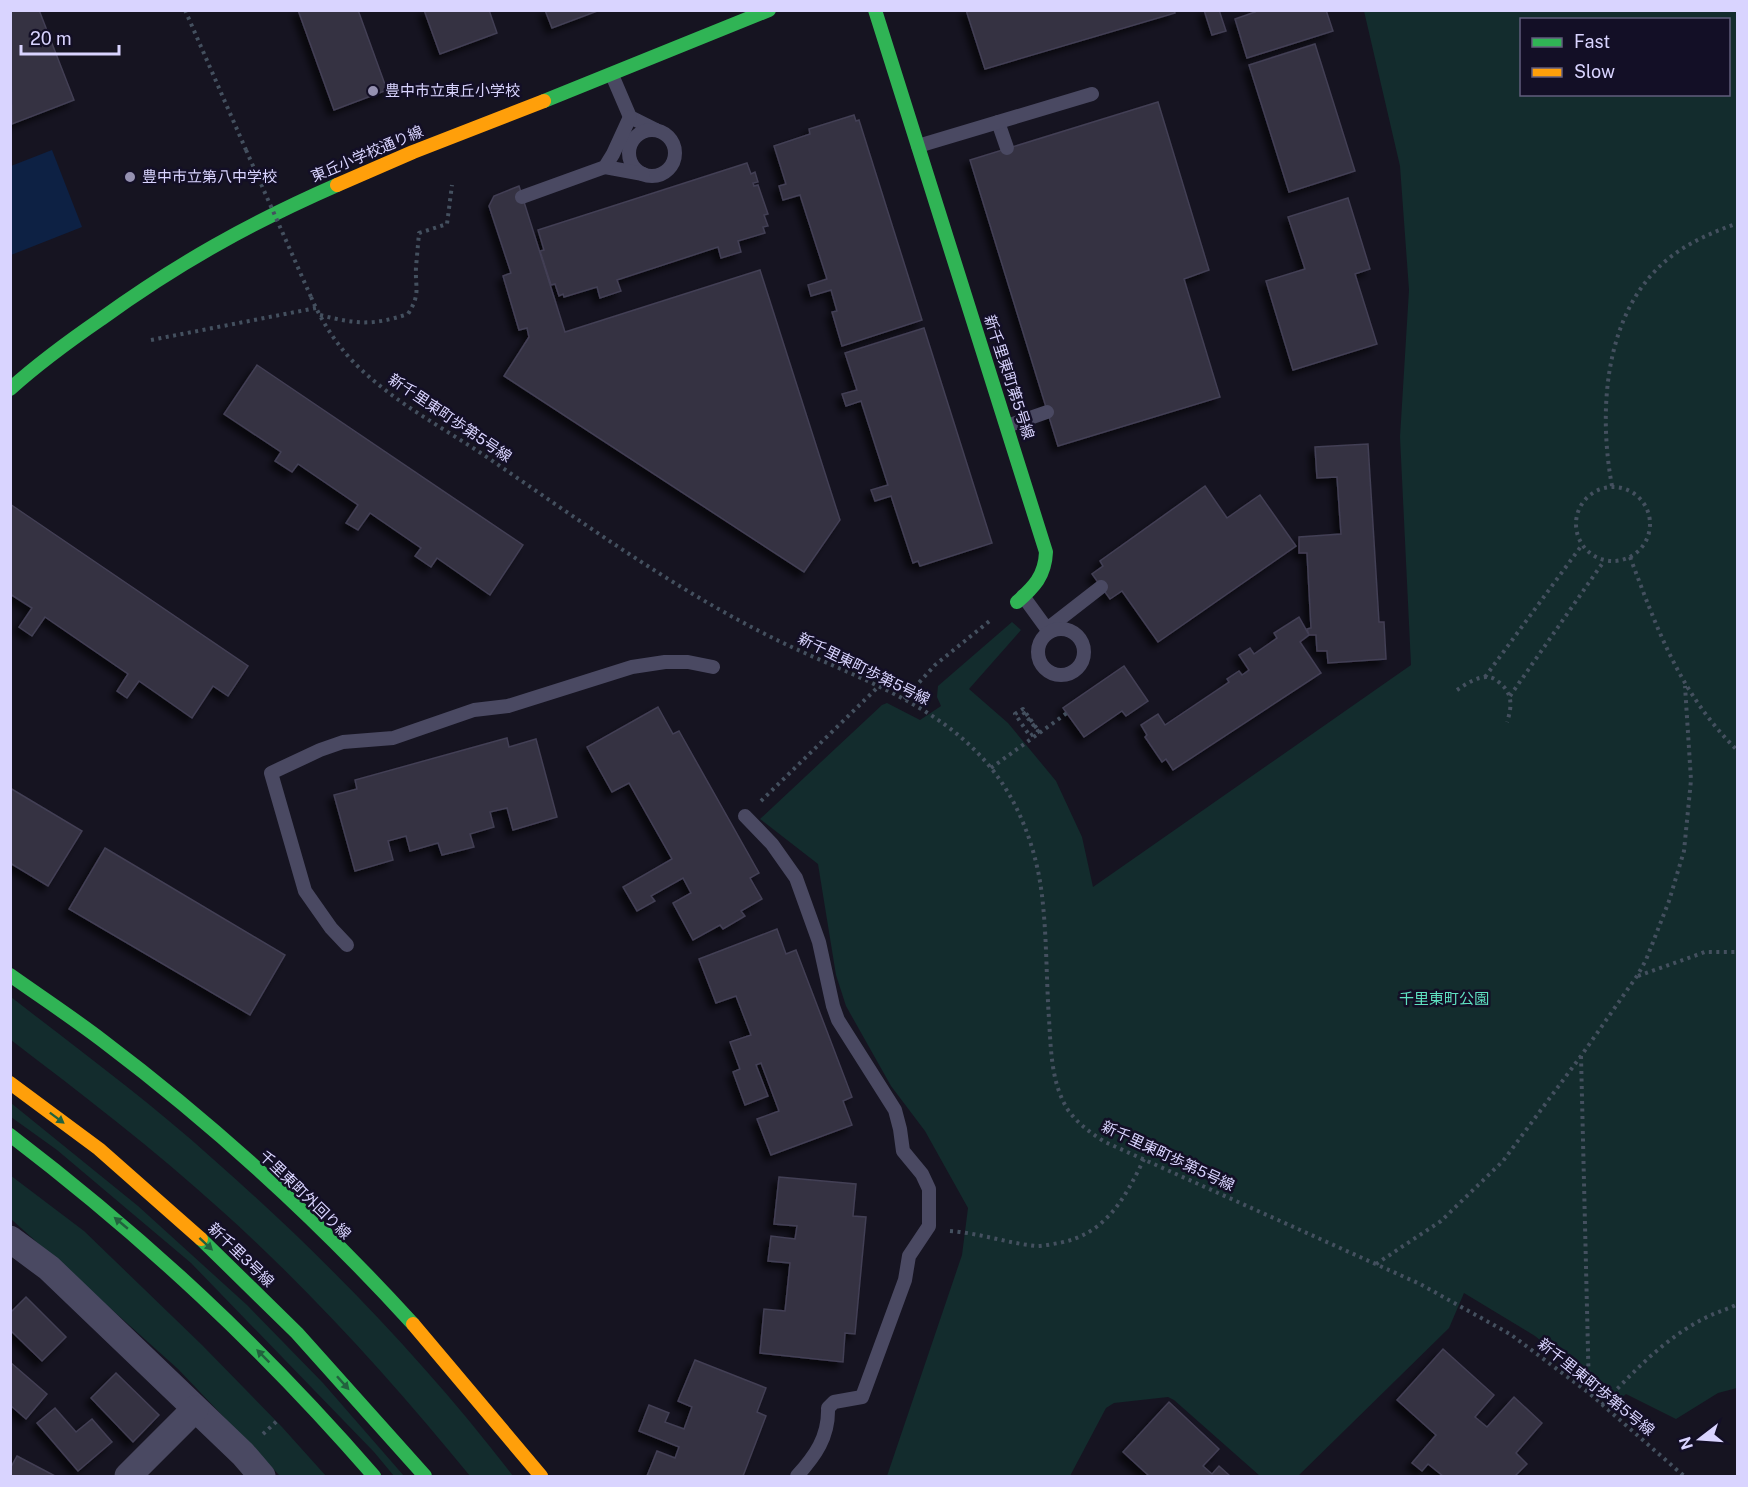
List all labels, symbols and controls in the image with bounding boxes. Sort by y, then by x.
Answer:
scale bar [21,18,118,56]
legend [1520,18,1730,96]
text: 20 m [30,28,72,49]
text: Fast [1574,31,1610,52]
text: Slow [1574,61,1615,82]
place label: 豊中市立東丘小学校 [385,82,520,99]
marker: 豊中市立東丘小学校 [366,84,380,98]
street label: 東丘小学校通り線 [308,122,425,185]
place label: 豊中市立第八中学校 [142,168,277,185]
marker: 豊中市立第八中学校 [123,170,137,184]
street label: 新千里東町第5号線 [981,313,1038,441]
street label: 新千里東町歩第5号線 [386,370,515,465]
street label: 新千里東町歩第5号線 [796,629,933,708]
park label: 千里東町公園 [1399,990,1489,1007]
one-way arrow [49,1112,65,1124]
street label: 新千里東町歩第5号線 [1099,1117,1237,1194]
street label: 千里東町外回り線 [256,1147,354,1242]
one-way arrow [114,1217,129,1230]
street label: 新千里3号線 [205,1219,278,1290]
one-way arrow [198,1237,213,1250]
street label: 新千里東町歩第5号線 [1535,1335,1658,1439]
one-way arrow [257,1349,271,1363]
one-way arrow [336,1375,349,1390]
north arrow [1670,1409,1730,1469]
text: N [1675,1434,1697,1452]

